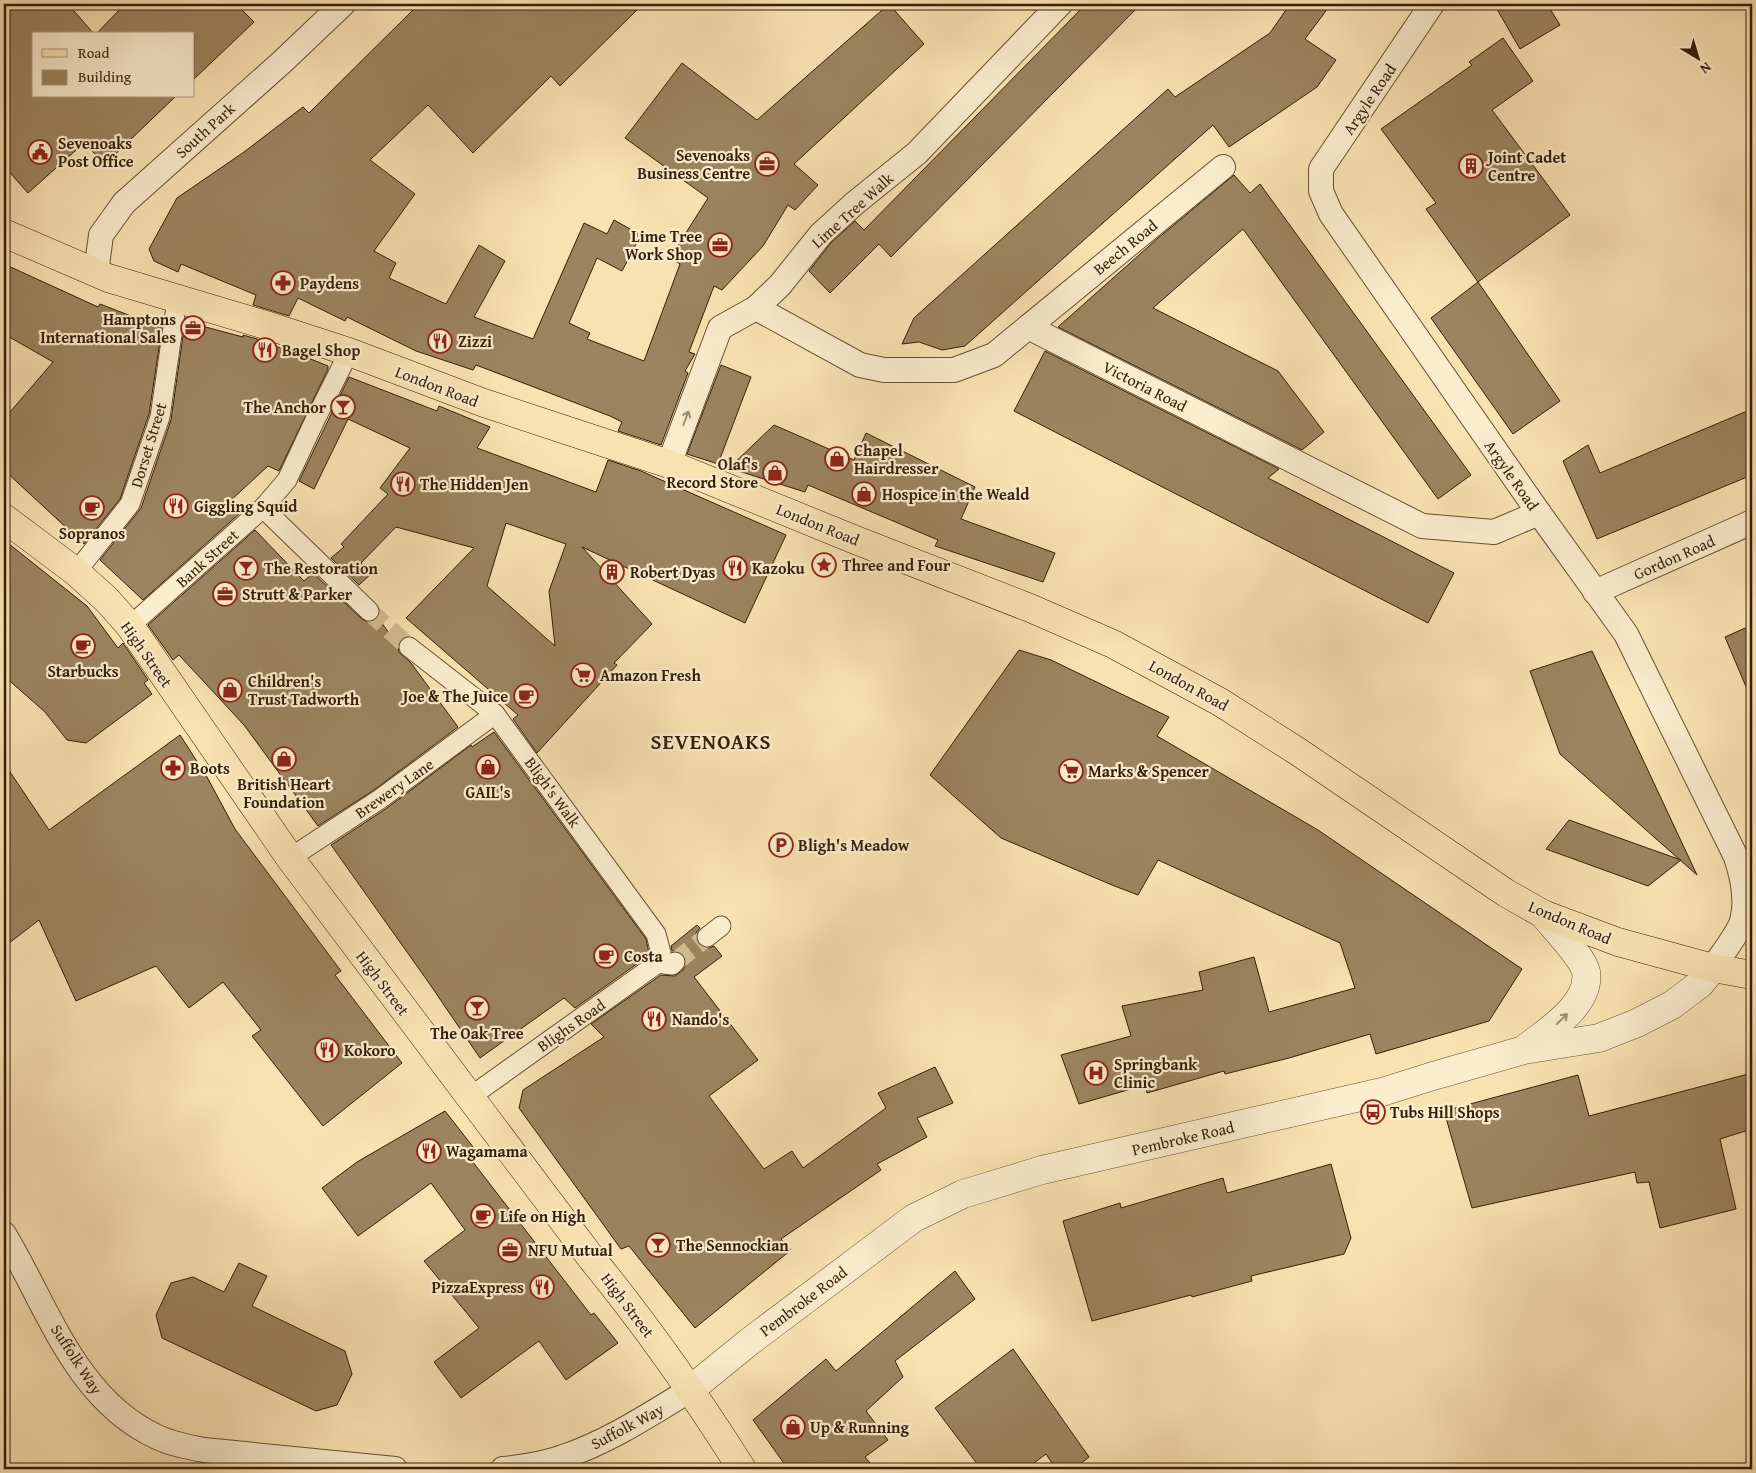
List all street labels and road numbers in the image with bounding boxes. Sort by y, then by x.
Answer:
street label: Argyle Road [1336,58,1402,139]
street label: South Park [170,96,241,164]
street label: Lime Tree Walk [806,166,899,254]
street label: Beech Road [1088,213,1163,281]
street label: Victoria Road [1099,355,1192,418]
street label: London Road [392,359,483,413]
street label: Dorset Street [124,399,172,491]
street label: Argyle Road [1479,435,1545,516]
street label: London Road [773,496,864,552]
street label: Bank Street [170,523,244,593]
street label: Gordon Road [1630,528,1719,586]
street label: High Street [115,616,179,692]
street label: London Road [1145,653,1234,717]
street label: Brewery Lane [350,752,438,824]
street label: Bligh's Walk [519,752,587,833]
street label: London Road [1525,894,1615,950]
street label: High Street [351,945,416,1021]
street label: Blighs Road [532,992,610,1057]
street label: Pembroke Road [1129,1114,1237,1161]
street label: Pembroke Road [754,1260,852,1342]
street label: High Street [596,1267,661,1343]
street label: Suffolk Way [45,1319,109,1399]
street label: Suffolk Way [586,1397,668,1455]

